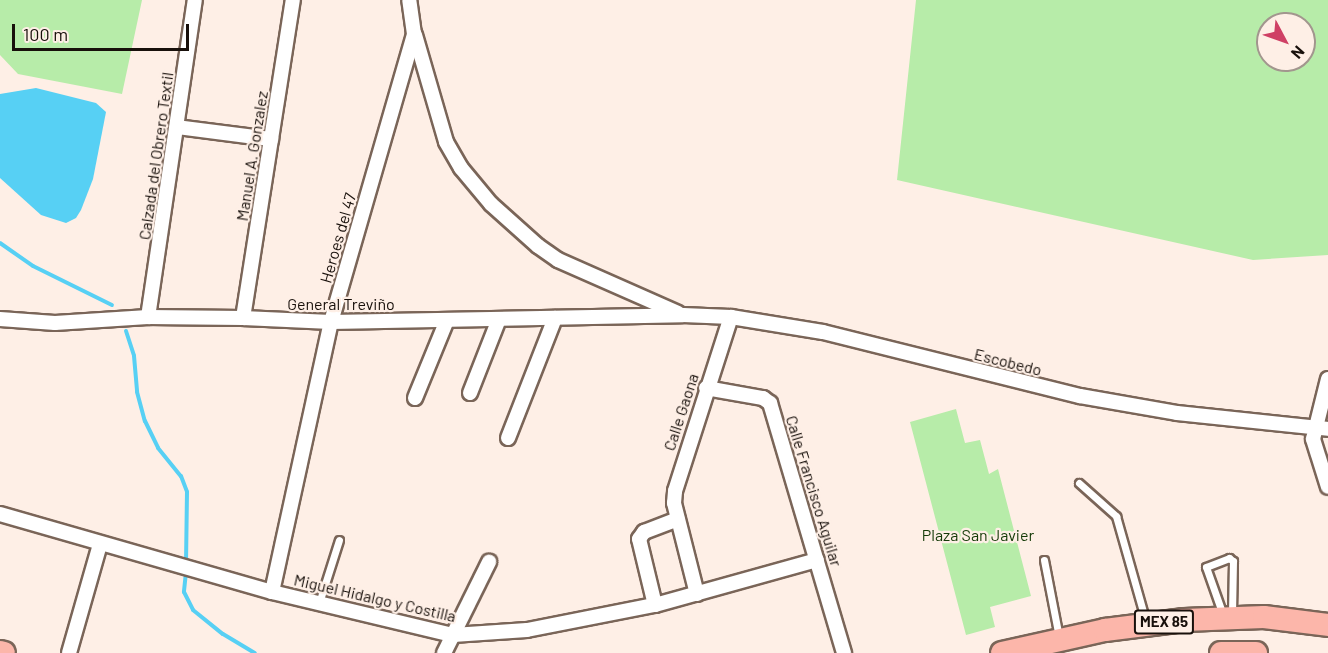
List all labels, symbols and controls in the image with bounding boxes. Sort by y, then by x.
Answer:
scale bar [15,12,192,50]
north arrow [1256,12,1316,72]
text: 100 m [23,23,68,45]
text: N [1288,43,1309,63]
street label: Calzada del Obrero Textil [135,71,177,241]
street label: Manuel A. Gonzalez [232,90,272,222]
street label: Heroes del 47 [316,191,360,285]
street label: General Treviño [287,294,395,314]
street label: Escobedo [972,344,1044,380]
street label: Calle Gaona [659,371,703,453]
street label: Calle Francisco Aguilar [782,413,846,569]
park label: Plaza San Javier [922,525,1034,545]
street label: Miguel Hidalgo y Costilla [292,570,458,626]
road number: MEX 85 [1132,610,1196,634]

